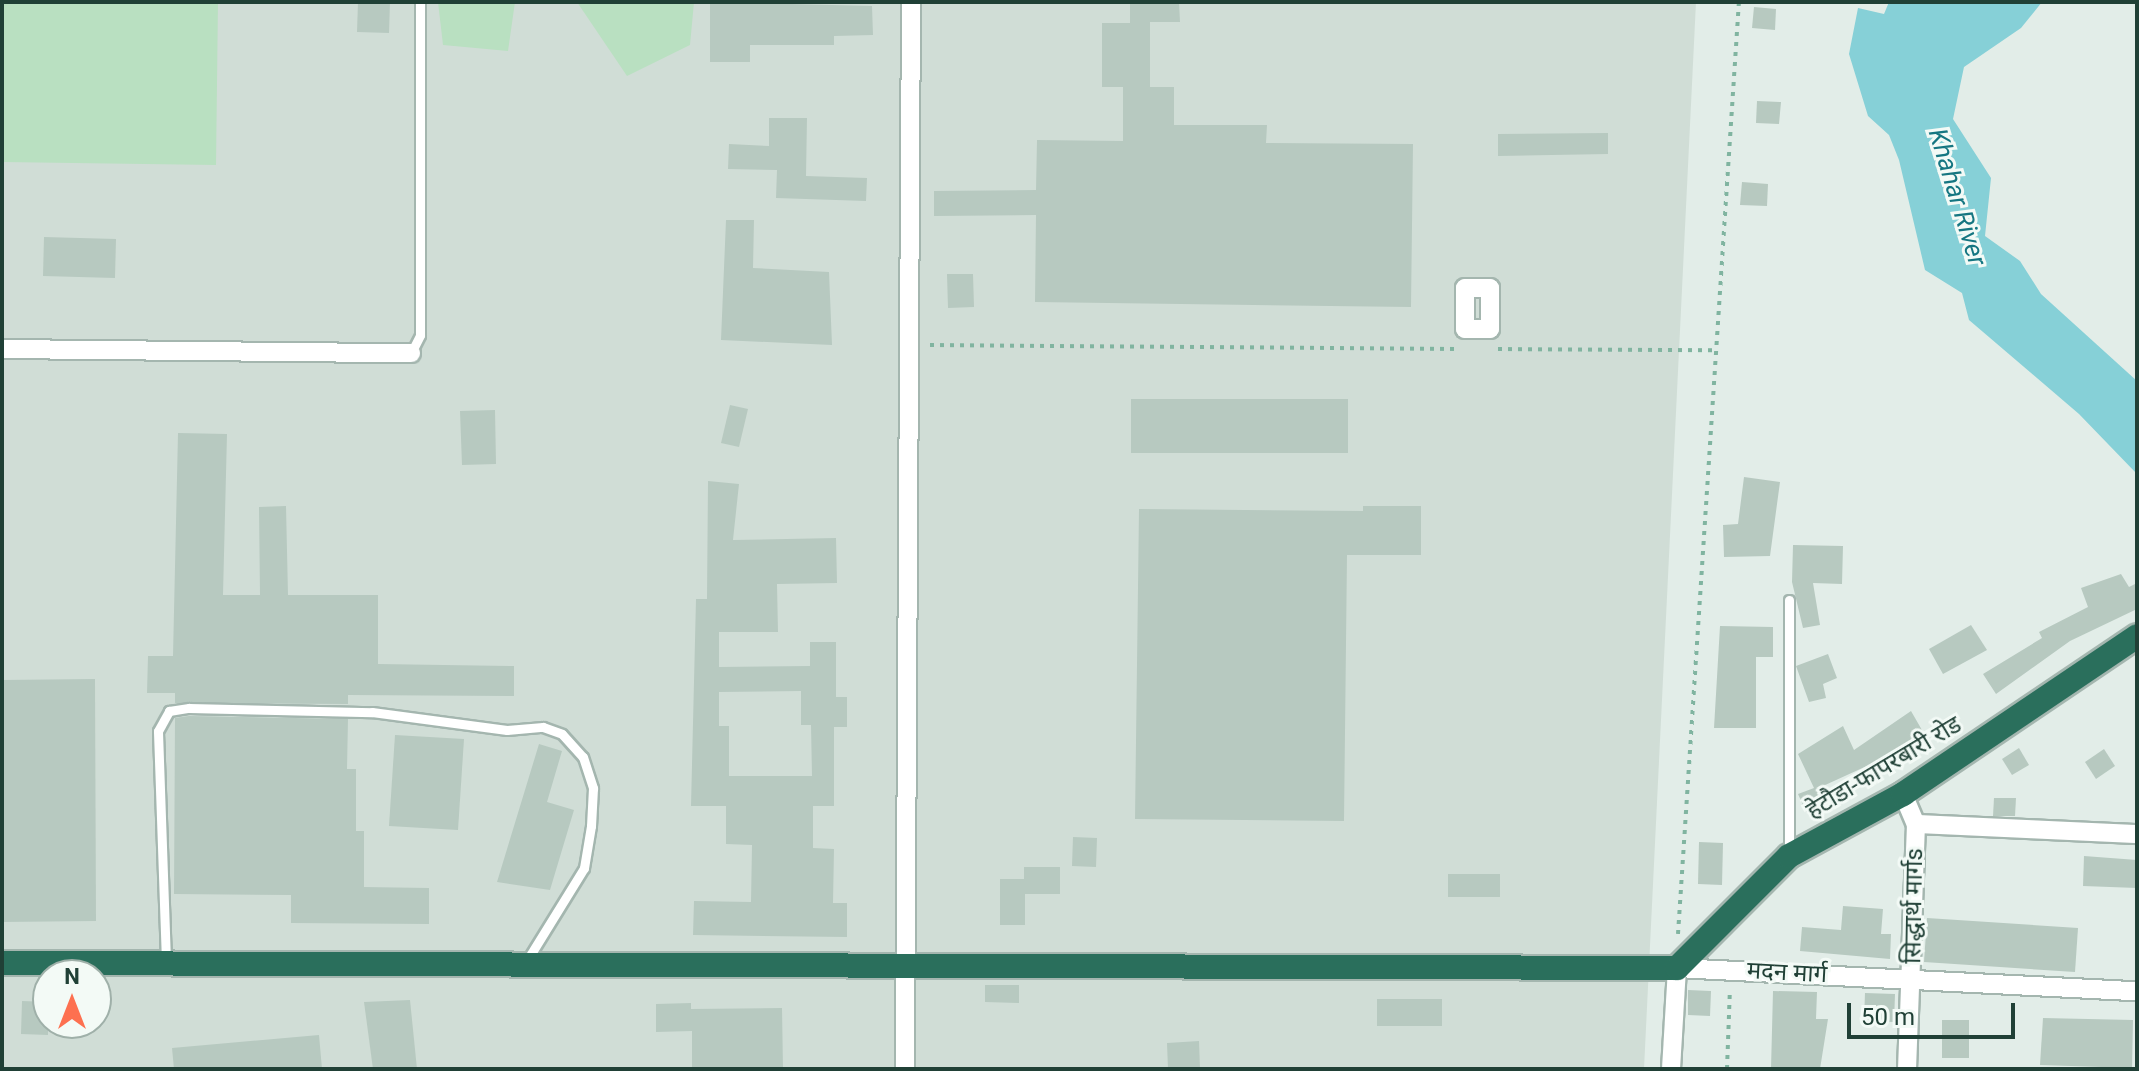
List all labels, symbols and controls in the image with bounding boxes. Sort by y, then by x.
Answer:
water label: Khahar River [1921,125,1993,269]
street label: हेटौडा-फापरबारी रोड [1801,710,1967,826]
street label: सिद्धार्थ मार्गs [1899,848,1929,964]
street label: मदन मार्ग [1746,957,1828,989]
north arrow [32,959,112,1039]
text: N [64,964,80,989]
scale bar [1851,987,2019,1037]
text: 50 m [1861,1003,1915,1031]

